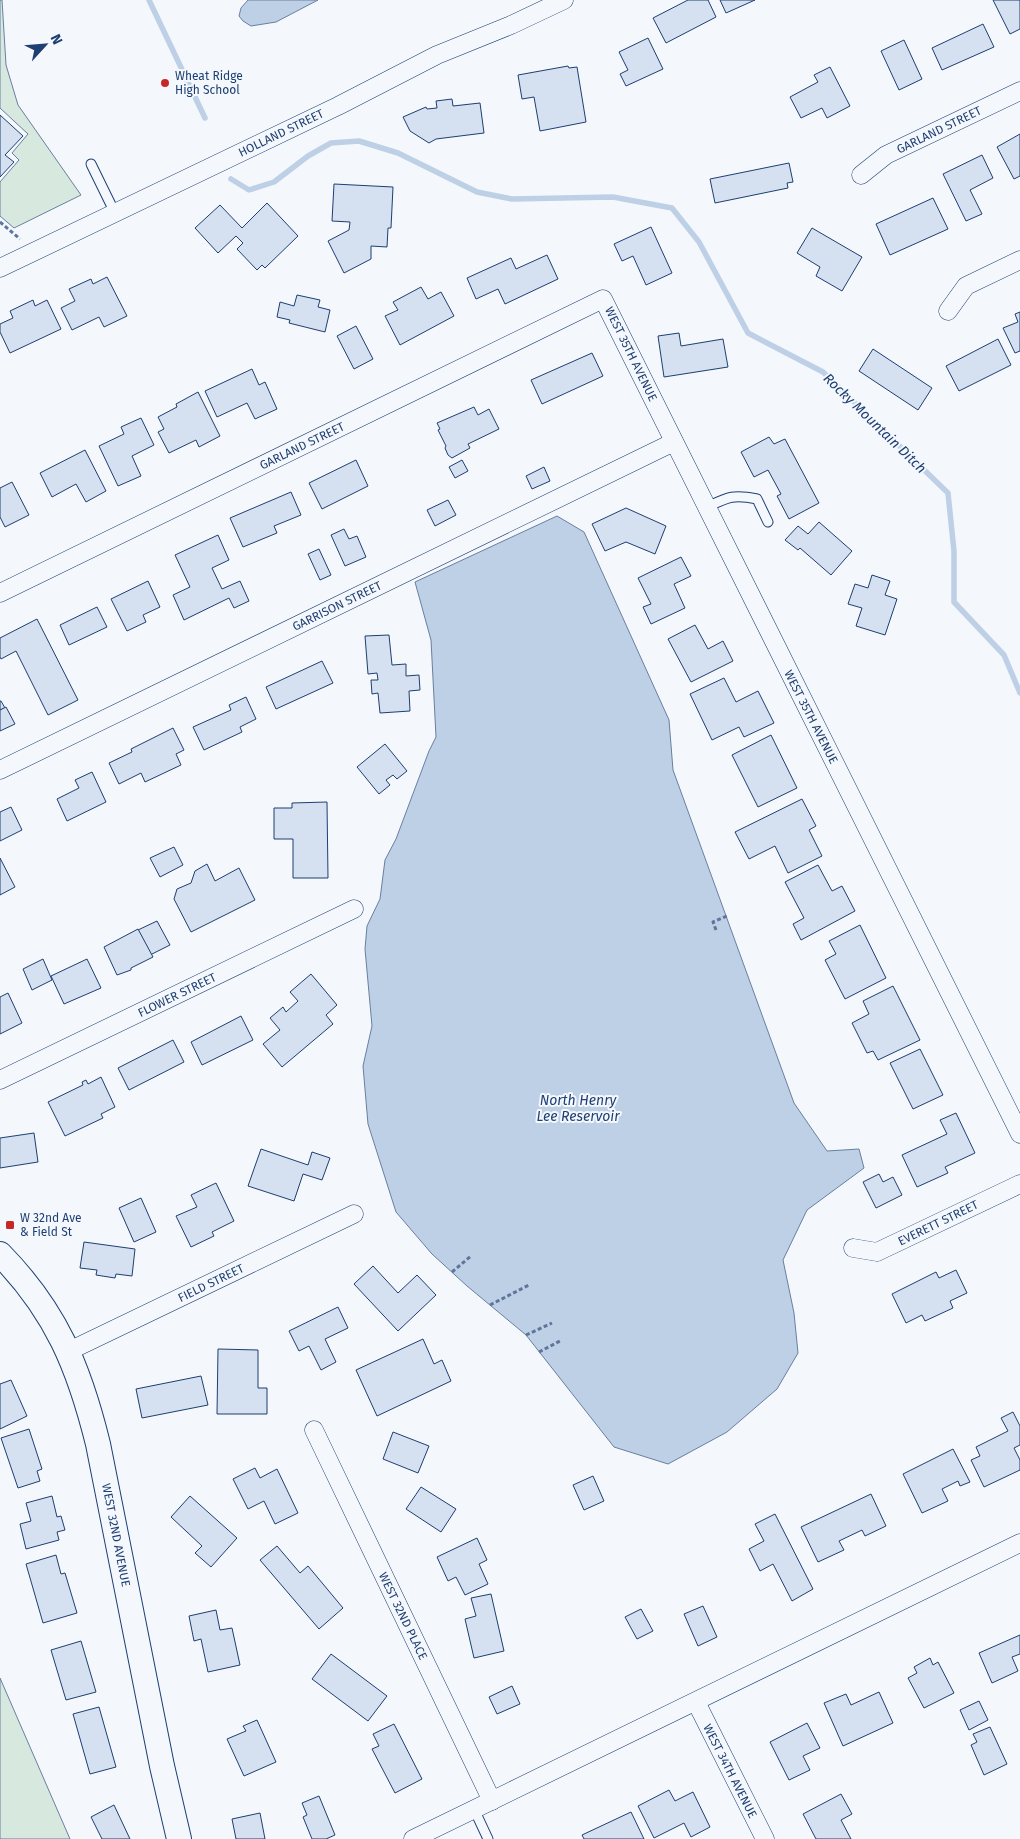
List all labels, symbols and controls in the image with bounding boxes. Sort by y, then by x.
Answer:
north arrow [20,20,70,70]
text: N [47,32,66,47]
place label: Wheat Ridge High School [175,69,243,97]
marker: Wheat Ridge High School [159,77,171,89]
street label: GARLAND STREET [894,103,984,157]
street label: HOLLAND STREET [236,106,327,160]
street label: WEST 35TH AVENUE [602,305,660,403]
water label: Rocky Mountain Ditch [820,370,930,477]
street label: GARLAND STREET [257,419,347,473]
street label: GARRISON STREET [290,578,385,634]
street label: WEST 35TH AVENUE [781,668,841,766]
street label: FLOWER STREET [136,970,219,1020]
water label: North Henry Lee Reservoir [536,1092,620,1125]
street label: EVERETT STREET [896,1197,981,1248]
place label: W 32nd Ave & Field St [20,1211,82,1239]
marker: W 32nd Ave & Field St [4,1219,16,1231]
street label: FIELD STREET [176,1261,247,1305]
street label: WEST 32ND AVENUE [99,1482,133,1588]
street label: WEST 32ND PLACE [376,1570,430,1662]
street label: WEST 34TH AVENUE [700,1722,760,1820]

